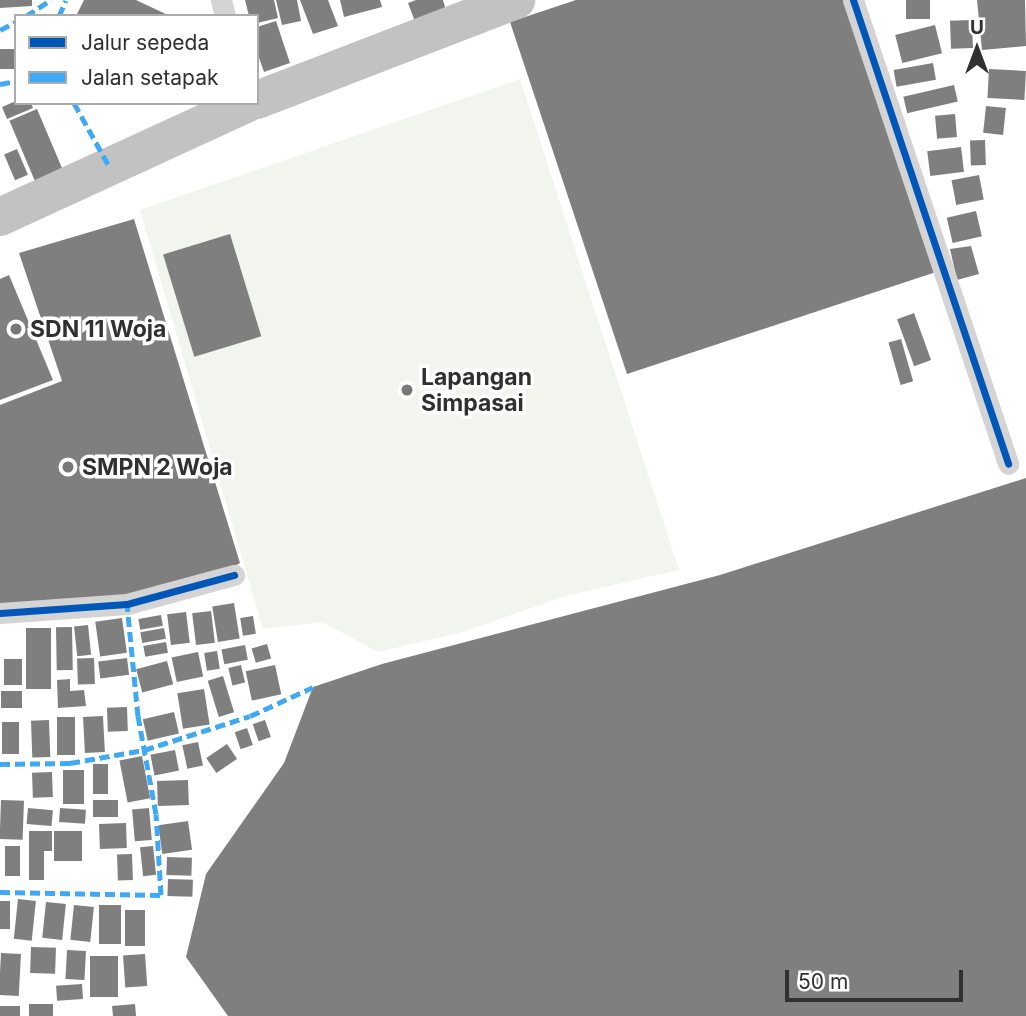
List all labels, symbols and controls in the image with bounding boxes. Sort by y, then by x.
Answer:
legend [14,14,259,105]
north arrow [942,14,1012,84]
text: U [970,16,984,39]
text: Jalur sepeda [81,30,209,55]
text: Jalan setapak [81,65,218,90]
place label: SDN 11 Woja [30,315,166,343]
marker: SDN 11 Woja [8,321,24,337]
place label: Lapangan Simpasai [421,363,532,417]
marker: Lapangan Simpasai [399,382,415,398]
place label: SMPN 2 Woja [82,453,233,481]
marker: SMPN 2 Woja [60,459,76,475]
scale bar [788,956,967,1000]
text: 50 m [798,969,848,994]

